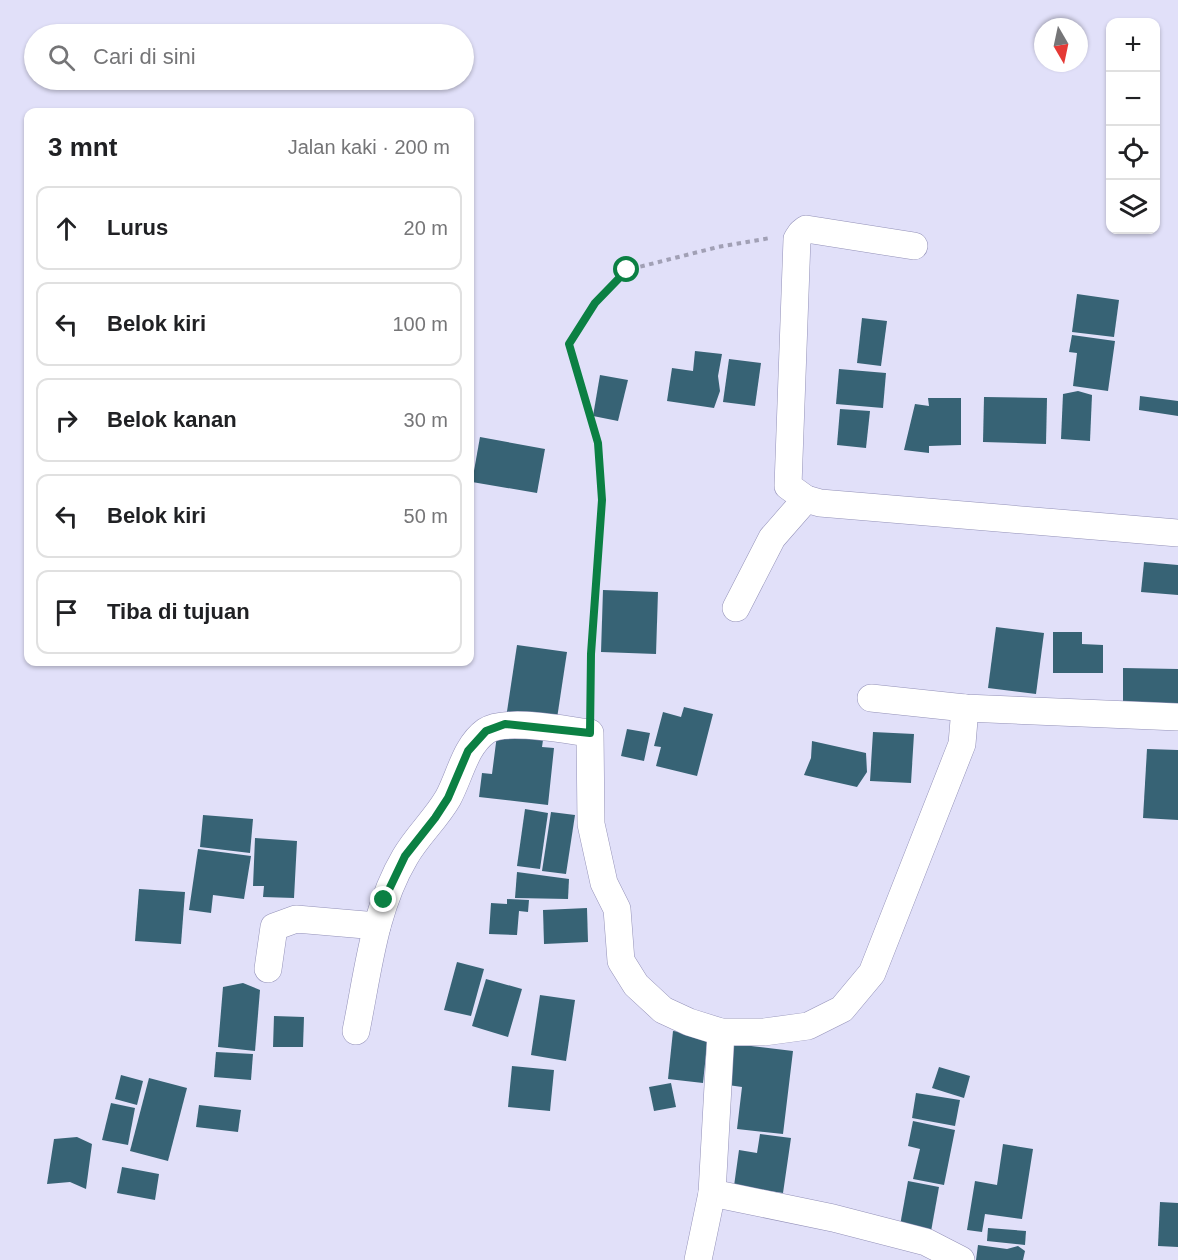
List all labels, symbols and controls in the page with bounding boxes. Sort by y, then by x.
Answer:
north arrow [1034,18,1088,72]
map controls [1106,18,1160,234]
button: + [1106,18,1160,72]
search box [24,24,474,90]
icon: search [45,41,78,74]
text: Cari di sini [93,44,196,69]
button: − [1106,72,1160,126]
button: locate [1106,126,1160,180]
text: 3 mnt [48,132,117,162]
text: Jalan kaki · 200 m [288,136,450,158]
button: layers [1106,180,1160,234]
icon: ahead [50,212,83,245]
text: Lurus [107,215,168,240]
text: 20 m [404,217,448,239]
route start [613,256,639,282]
icon: left [50,308,83,341]
text: Belok kiri [107,311,206,336]
text: 100 m [392,313,448,335]
icon: right [50,404,83,437]
text: Belok kanan [107,407,237,432]
text: 30 m [404,409,448,431]
icon: left [50,500,83,533]
text: Belok kiri [107,503,206,528]
text: 50 m [404,505,448,527]
icon: arrive [50,596,83,629]
text: Tiba di tujuan [107,599,250,624]
route end [370,886,396,912]

